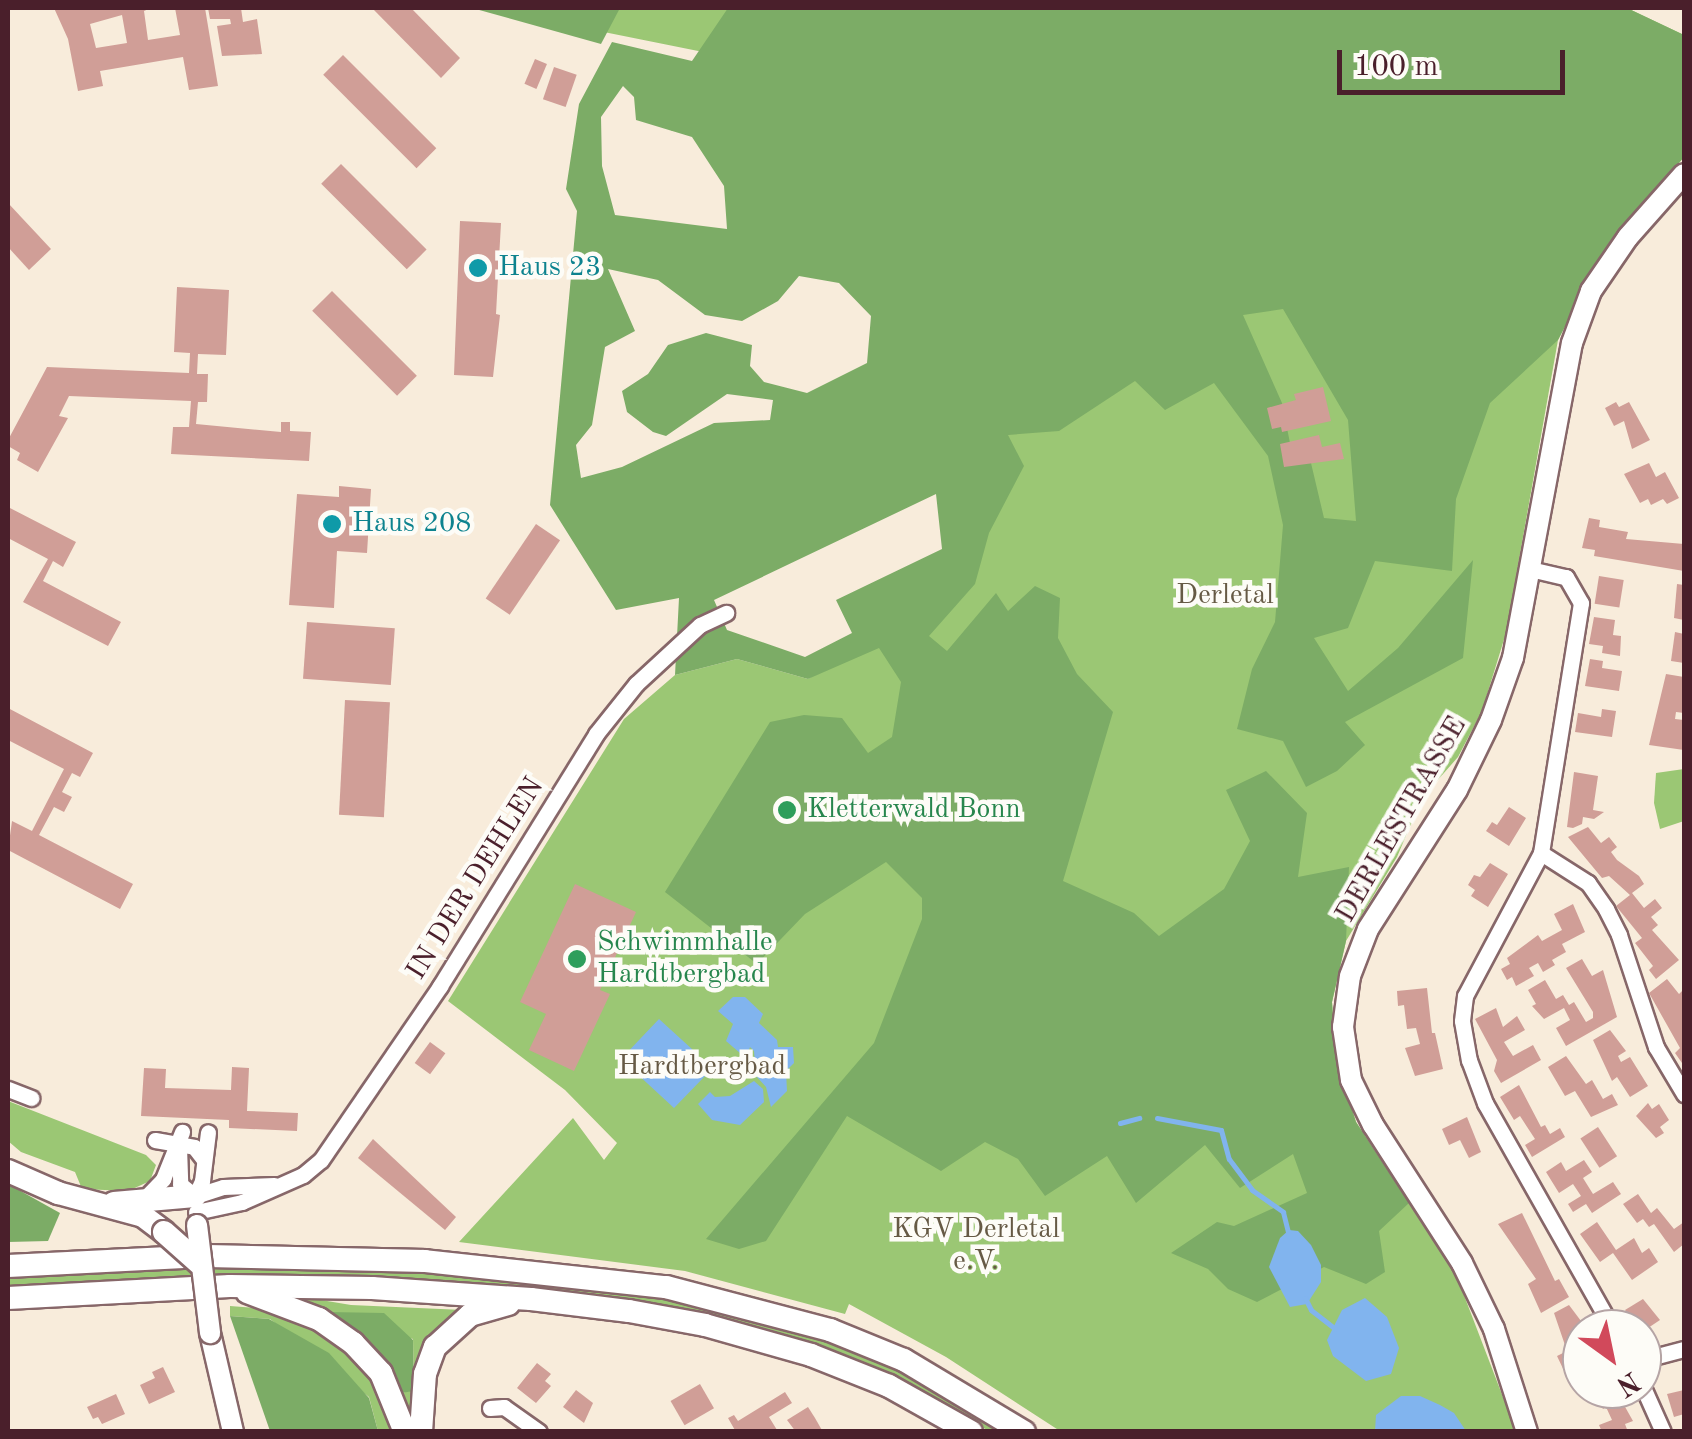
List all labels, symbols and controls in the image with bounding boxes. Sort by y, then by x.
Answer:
scale bar [1342,30,1570,92]
text: 100 m [1354,52,1438,82]
place label: Haus 23 [498,251,601,285]
marker: Haus 23 [467,257,489,279]
place label: Haus 208 [352,507,472,541]
marker: Haus 208 [321,513,343,535]
park label: Derletal [1176,579,1274,613]
street label: DERLESTRASSE [1329,711,1475,929]
street label: IN DER DEHLEN [400,772,552,986]
place label: Kletterwald Bonn [807,793,1021,827]
marker: Kletterwald Bonn [776,799,798,821]
place label: Schwimmhalle Hardtbergbad [597,926,773,992]
marker: Schwimmhalle Hardtbergbad [566,948,588,970]
park label: Hardtbergbad [618,1050,786,1084]
park label: KGV Derletal e.V. [892,1213,1060,1279]
north arrow [1562,1309,1662,1409]
text: N [1611,1365,1644,1400]

